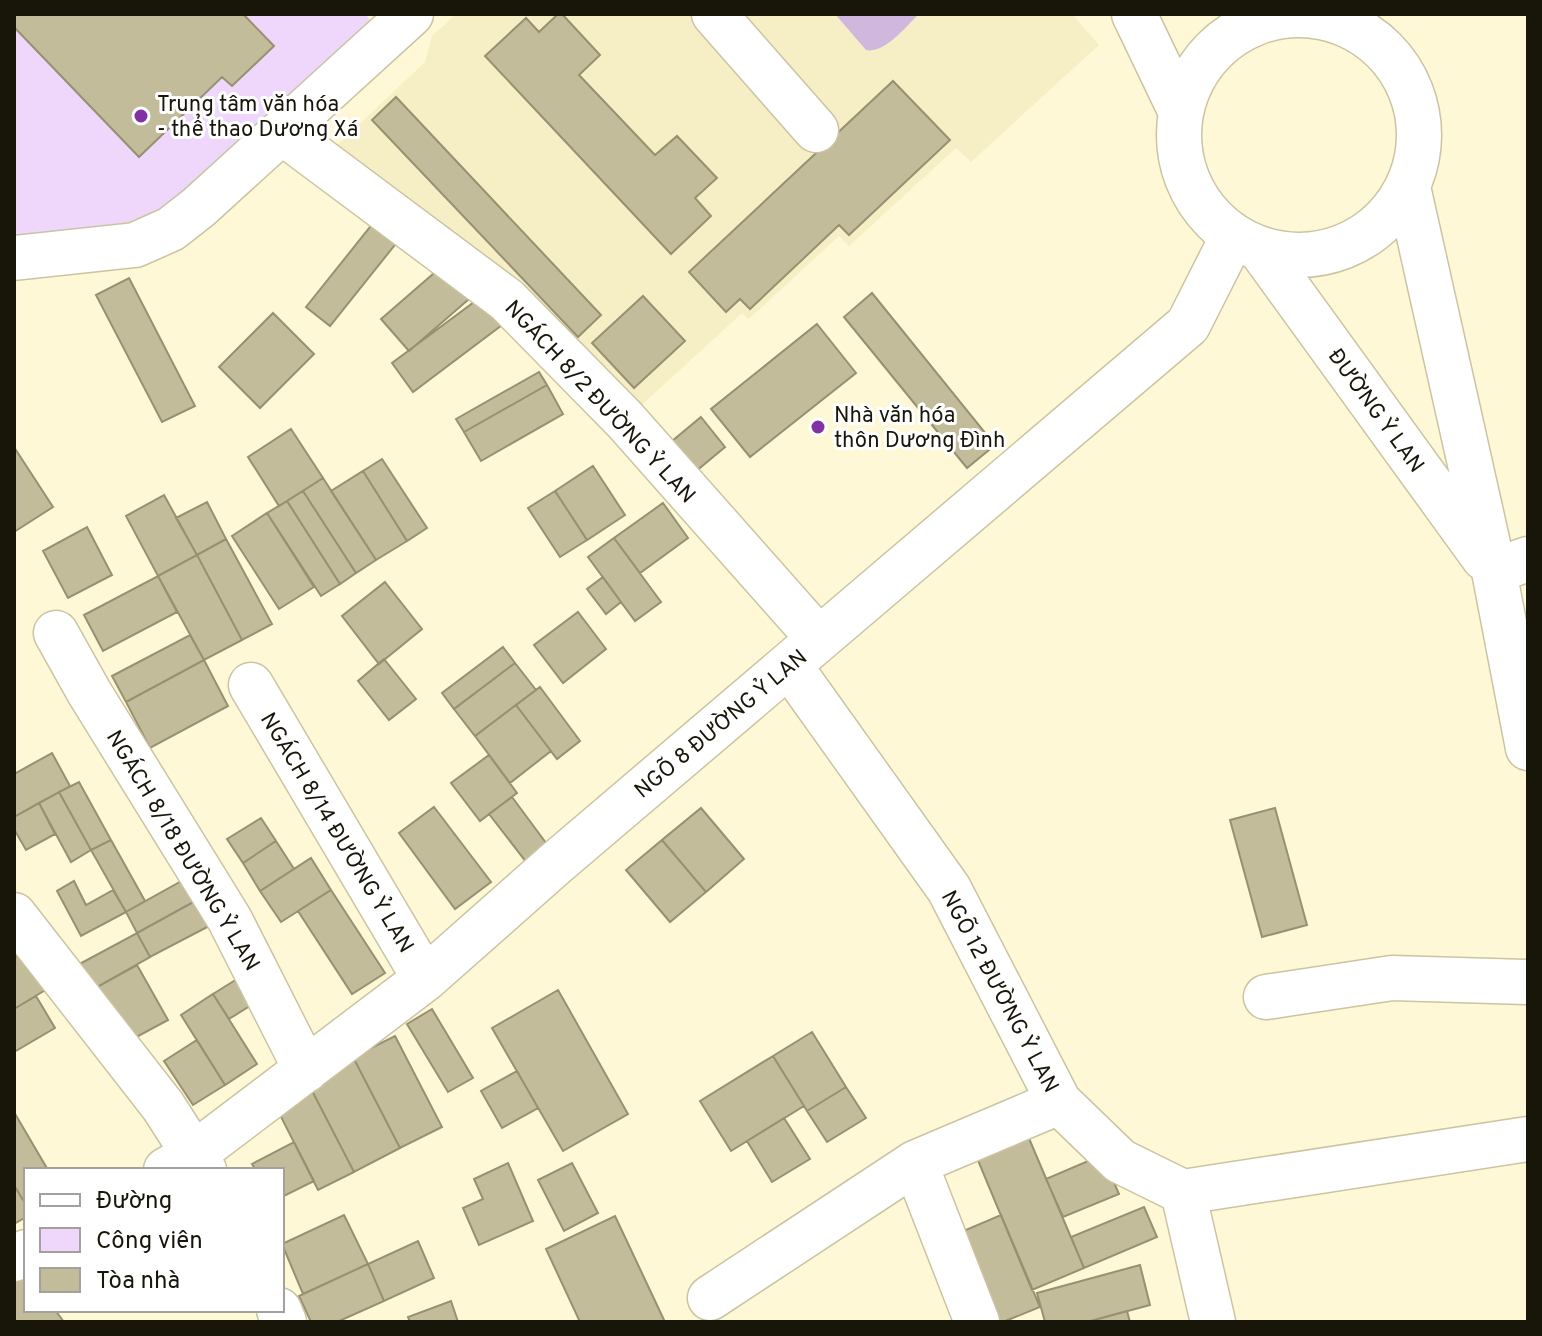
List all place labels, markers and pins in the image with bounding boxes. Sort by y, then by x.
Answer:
place label: Trung tâm văn hóa - thể thao Dương Xá [157,92,358,144]
marker: Trung tâm văn hóa - thể thao Dương Xá [132,107,150,125]
place label: Nhà văn hóa thôn Dương Đình [834,403,1005,455]
marker: Nhà văn hóa thôn Dương Đình [809,418,827,436]

